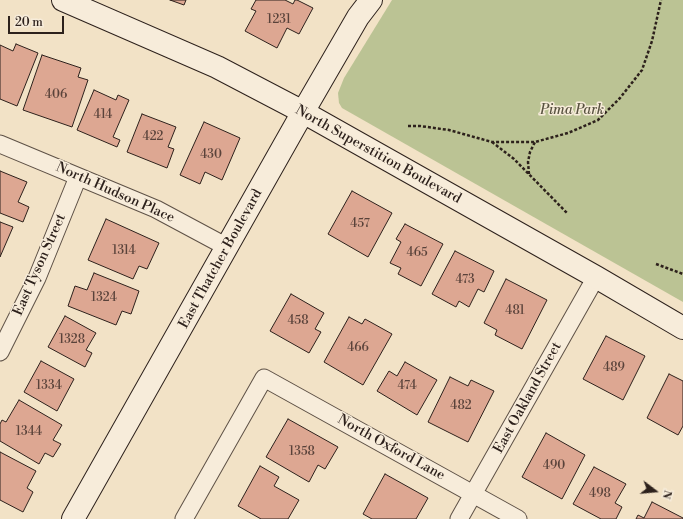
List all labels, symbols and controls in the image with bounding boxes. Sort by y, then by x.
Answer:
scale bar [10,8,66,34]
house number: 1231 [267,13,291,27]
text: 20 m [15,15,43,30]
house number: 406 [45,88,67,102]
street label: North Superstition Boulevard [292,102,464,208]
park label: Pima Park [540,103,604,119]
house number: 414 [94,108,112,122]
house number: 422 [143,130,163,144]
house number: 430 [200,148,222,162]
street label: North Hudson Place [53,159,177,227]
street label: East Thatcher Boulevard [176,186,266,332]
street label: East Tyson Street [10,212,70,318]
house number: 457 [350,217,370,231]
house number: 1314 [112,244,136,258]
house number: 465 [406,246,428,260]
house number: 473 [455,273,475,287]
house number: 1324 [91,291,117,305]
house number: 481 [505,304,525,318]
house number: 458 [287,314,309,328]
house number: 1328 [59,333,85,347]
street label: East Oakland Street [490,339,566,457]
house number: 466 [347,341,369,355]
house number: 489 [603,361,625,375]
house number: 1334 [36,379,62,393]
house number: 474 [397,379,417,393]
house number: 482 [450,399,472,413]
street label: North Oxford Lane [334,412,448,484]
house number: 1344 [16,425,42,439]
house number: 1358 [289,445,315,459]
house number: 490 [543,459,565,473]
north arrow [635,471,675,511]
house number: 498 [589,487,611,501]
text: N [659,488,674,500]

